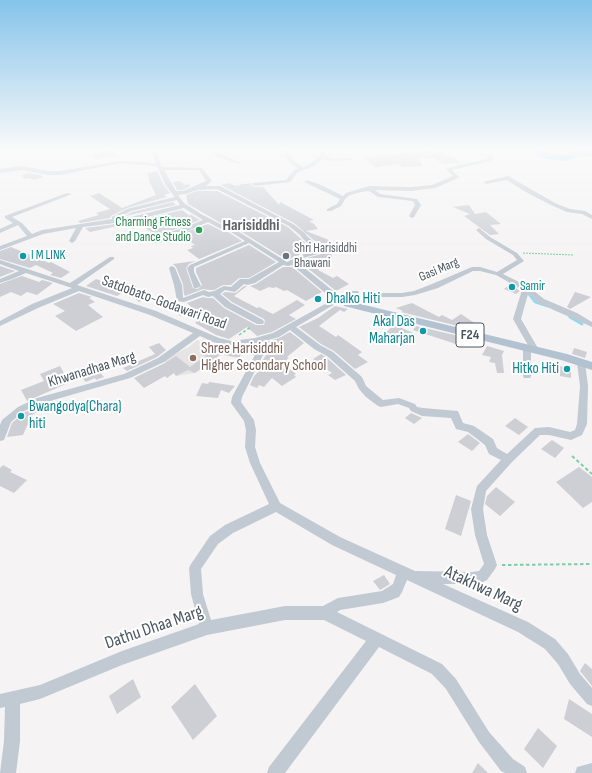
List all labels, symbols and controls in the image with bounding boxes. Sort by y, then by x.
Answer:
place label: Charming Fitness and Dance Studio [115,215,191,246]
district label: Harisiddhi [223,216,279,236]
marker: Charming Fitness and Dance Studio [194,225,204,235]
place label: Shri Harisiddhi Bhawani [294,241,357,272]
place label: I M LINK [31,248,65,264]
marker: I M LINK [18,251,28,261]
marker: Shri Harisiddhi Bhawani [281,251,291,261]
street label: Gasi Marg [417,255,461,285]
street label: Satdobato-Godawari Road [99,272,229,334]
place label: Samir [520,279,545,295]
marker: Samir [507,282,517,292]
place label: Dhalko Hiti [326,290,380,308]
marker: Dhalko Hiti [313,294,323,304]
place label: Akal Das Maharjan [369,313,415,348]
road number: F24 [456,323,484,347]
marker: Akal Das Maharjan [418,326,428,336]
place label: Shree Harisiddhi Higher Secondary School [201,340,326,375]
street label: Khwanadhaa Marg [46,348,138,392]
marker: Shree Harisiddhi Higher Secondary School [188,353,198,363]
place label: Hitko Hiti [512,360,559,378]
marker: Hitko Hiti [562,364,572,374]
place label: Bwangodya(Chara) hiti [29,398,122,433]
marker: Bwangodya(Chara) hiti [16,411,26,421]
street label: Atakhwa Marg [440,562,526,616]
street label: Dathu Dhaa Marg [102,601,206,655]

